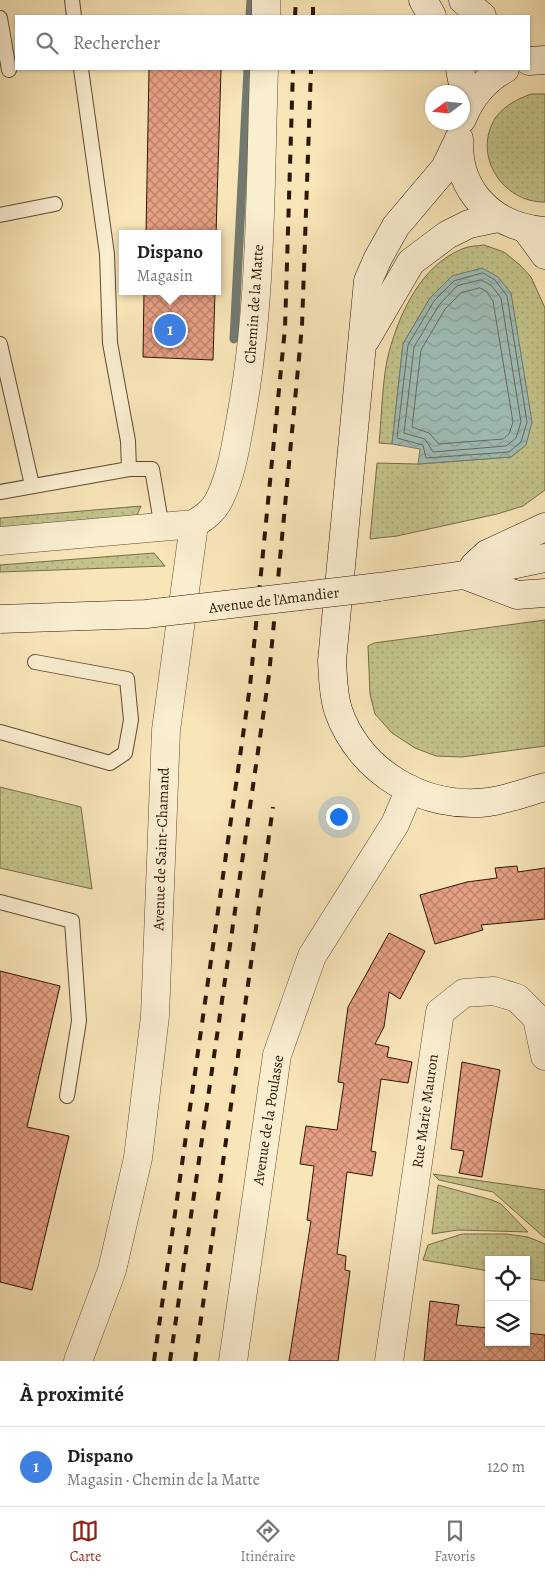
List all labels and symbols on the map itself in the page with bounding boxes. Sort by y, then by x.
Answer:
north arrow [425,85,470,130]
street label: Chemin de la Matte [240,243,268,364]
pin: 1 [154,311,186,349]
street label: Avenue de l'Amandier [207,582,341,618]
street label: Avenue de Saint-Chamand [148,766,174,932]
your location [326,804,352,830]
street label: Avenue de la Poulasse [248,1053,288,1188]
street label: Rue Marie Mauron [407,1053,443,1169]

